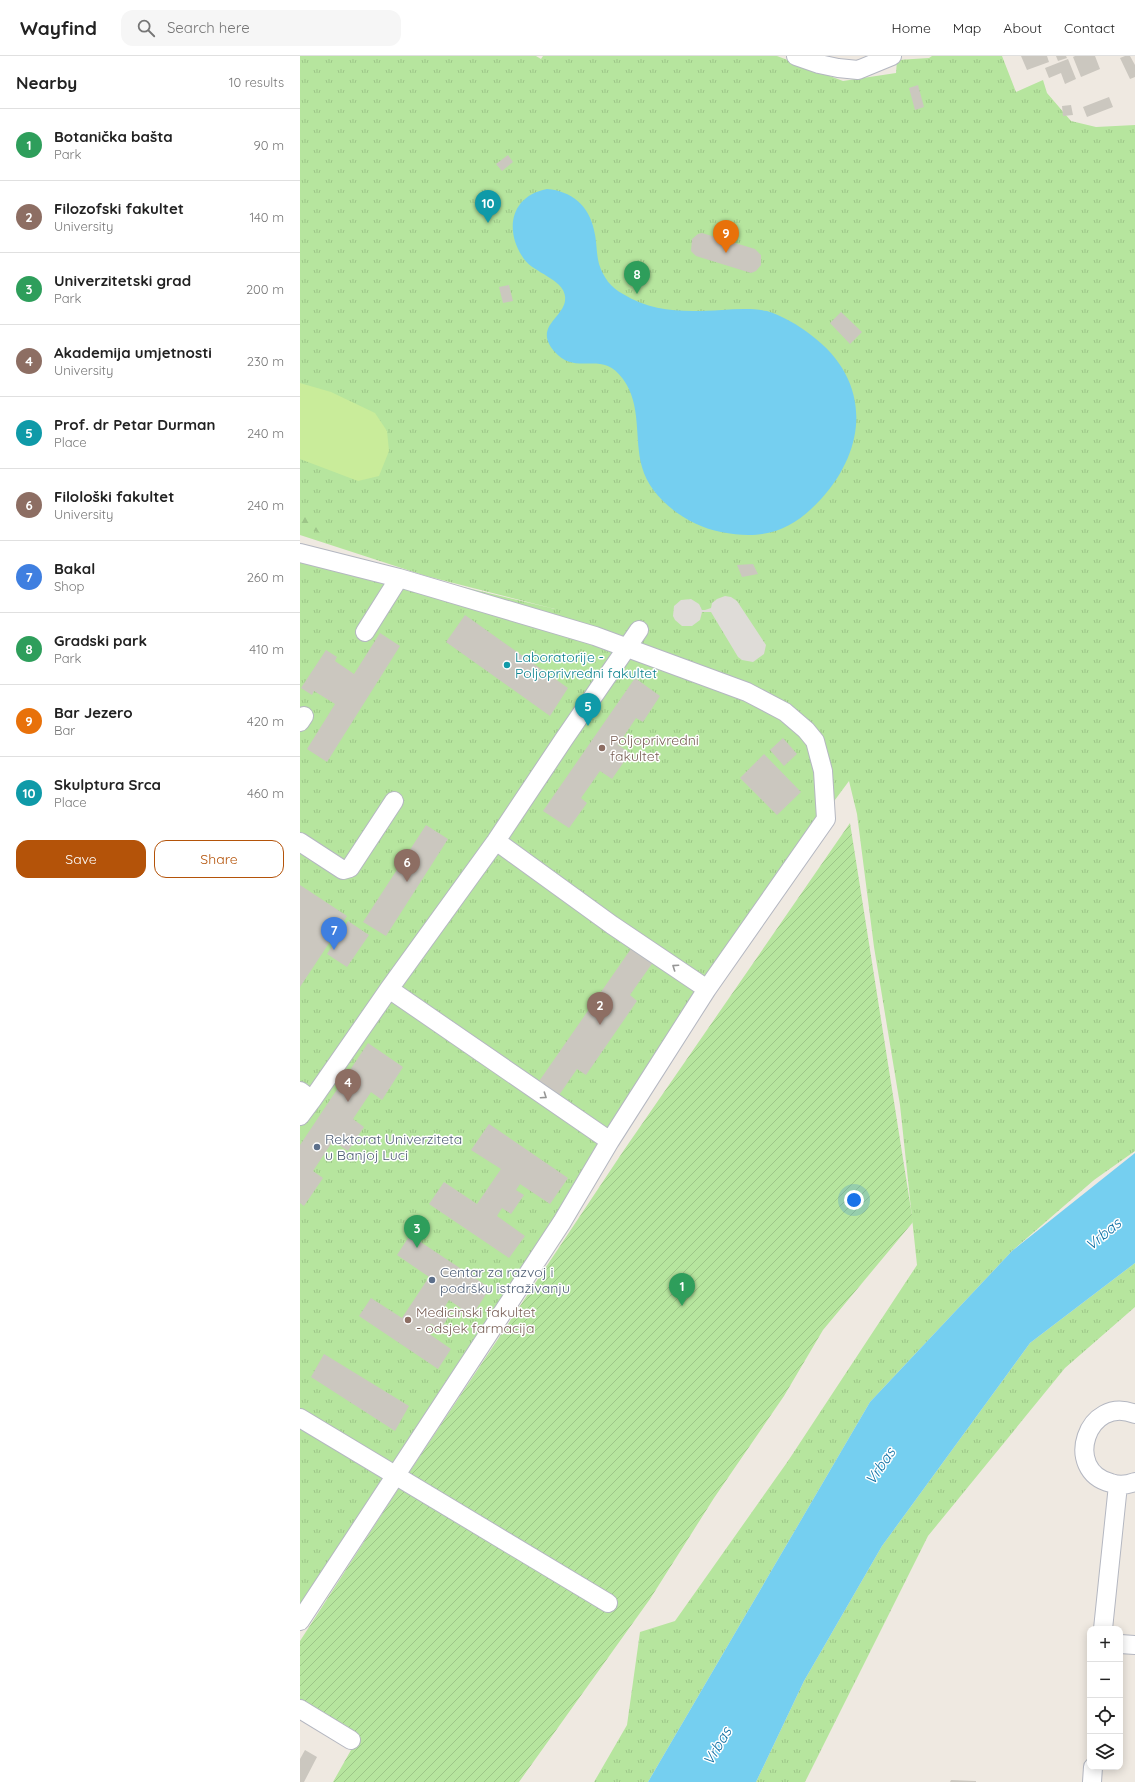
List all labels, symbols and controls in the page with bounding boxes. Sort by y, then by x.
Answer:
search box [121,10,401,46]
text: Wayfind [20,16,97,40]
icon: search [135,17,157,39]
text: Search here [167,18,250,37]
text: Home [892,19,931,37]
text: Map [953,19,981,37]
text: About [1003,19,1042,37]
text: Contact [1064,19,1115,37]
text: Nearby [16,72,77,93]
text: 10 results [229,74,284,90]
text: Botanička bašta [54,127,173,146]
text: 1 [26,137,32,153]
text: 90 m [254,137,284,153]
text: Park [54,146,82,162]
pin: 10 [475,190,501,223]
text: Filozofski fakultet [54,199,184,218]
text: 2 [25,209,33,225]
text: 140 m [249,209,284,225]
text: University [54,218,113,234]
pin: 9 [713,220,739,253]
pin: 8 [624,261,650,294]
text: Univerzitetski grad [54,271,191,290]
text: 3 [26,281,32,297]
text: 200 m [246,281,284,297]
text: Park [54,290,82,306]
text: Akademija umjetnosti [54,343,212,362]
text: 4 [25,353,33,369]
text: 230 m [247,353,284,369]
text: University [54,362,113,378]
text: Prof. dr Petar Durman [54,415,215,434]
text: 5 [25,425,33,441]
text: 240 m [247,425,284,441]
text: Place [54,434,87,450]
text: Filološki fakultet [54,487,174,506]
text: 6 [25,497,33,513]
text: 240 m [247,497,284,513]
text: University [54,506,113,522]
text: Bakal [54,559,95,578]
text: 7 [25,569,33,585]
text: 260 m [247,569,284,585]
text: Shop [54,578,84,594]
text: Gradski park [54,631,147,650]
text: 8 [25,641,33,657]
text: 410 m [249,641,284,657]
place label: Laboratorije - Poljoprivredni fakultet [515,648,657,682]
text: Park [54,650,82,666]
marker: Laboratorije - Poljoprivredni fakultet [502,660,512,670]
pin: 5 [575,693,601,726]
text: Bar Jezero [54,703,133,722]
text: 9 [25,713,33,729]
text: 420 m [247,713,284,729]
text: Bar [54,722,75,738]
place label: Poljoprivredni fakultet [610,731,699,765]
marker: Poljoprivredni fakultet [597,743,607,753]
text: Skulptura Srca [54,775,161,794]
text: 10 [22,785,36,801]
text: 460 m [247,785,284,801]
text: Place [54,794,87,810]
button: Save [16,840,146,878]
button: Share [154,840,284,878]
pin: 6 [394,849,420,882]
pin: 7 [321,917,347,950]
one-way arrow [672,964,679,972]
pin: 2 [587,992,613,1025]
pin: 4 [335,1069,361,1102]
one-way arrow [540,1091,547,1098]
place label: Rektorat Univerziteta u Banjoj Luci [325,1130,462,1164]
marker: Rektorat Univerziteta u Banjoj Luci [312,1142,322,1152]
your location [844,1190,864,1210]
water label: Vrbas [1081,1213,1125,1254]
pin: 3 [404,1215,430,1248]
place label: Centar za razvoj i podršku istraživanju [440,1263,570,1297]
pin: 1 [669,1273,695,1306]
marker: Centar za razvoj i podršku istraživanju [427,1275,437,1285]
place label: Medicinski fakultet - odsjek farmacija [416,1303,536,1337]
marker: Medicinski fakultet - odsjek farmacija [403,1315,413,1325]
water label: Vrbas [861,1443,900,1488]
map controls [1087,1626,1123,1770]
button: + [1087,1626,1123,1662]
button: − [1087,1662,1123,1698]
button: locate [1087,1698,1123,1734]
water label: Vrbas [699,1723,736,1768]
button: layers [1087,1734,1123,1770]

